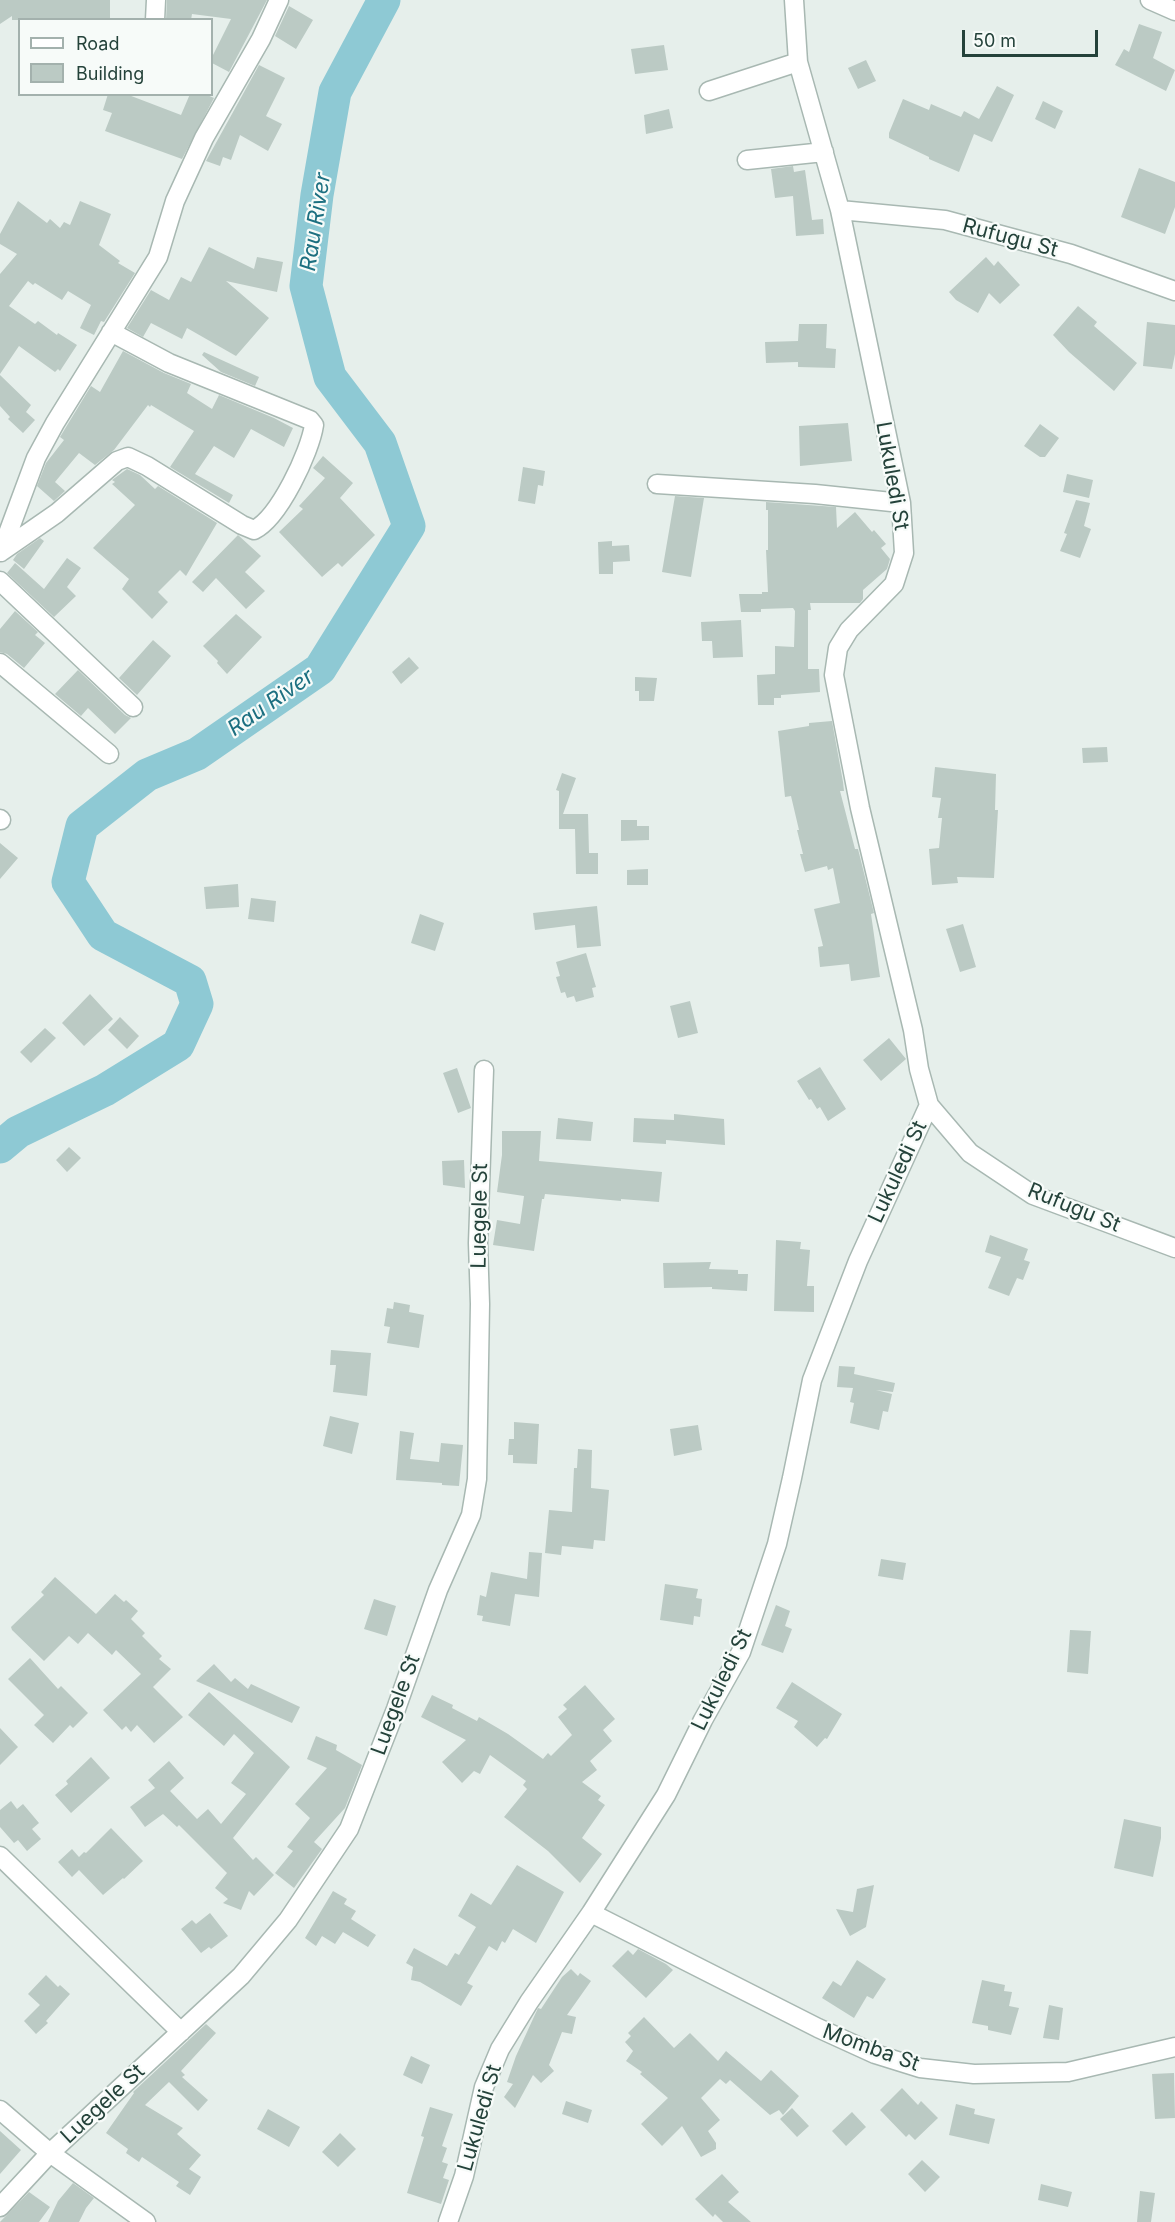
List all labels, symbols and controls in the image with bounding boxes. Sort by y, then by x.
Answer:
legend [18,18,213,96]
scale bar [965,18,1102,56]
text: 50 m [973,30,1016,51]
text: Road [76,33,119,54]
text: Building [76,63,144,84]
water label: Rau River [295,171,337,273]
street label: Rufugu St [960,213,1060,263]
street label: Lukuledi St [870,420,914,532]
water label: Rau River [223,664,319,742]
street label: Lukuledi St [863,1117,933,1227]
street label: Luegele St [466,1163,494,1269]
street label: Rufugu St [1024,1178,1124,1238]
street label: Lukuledi St [687,1625,757,1735]
street label: Luegele St [366,1651,426,1759]
street label: Momba St [819,2019,923,2077]
street label: Luegele St [56,2059,150,2149]
street label: Lukuledi St [453,2062,507,2174]

